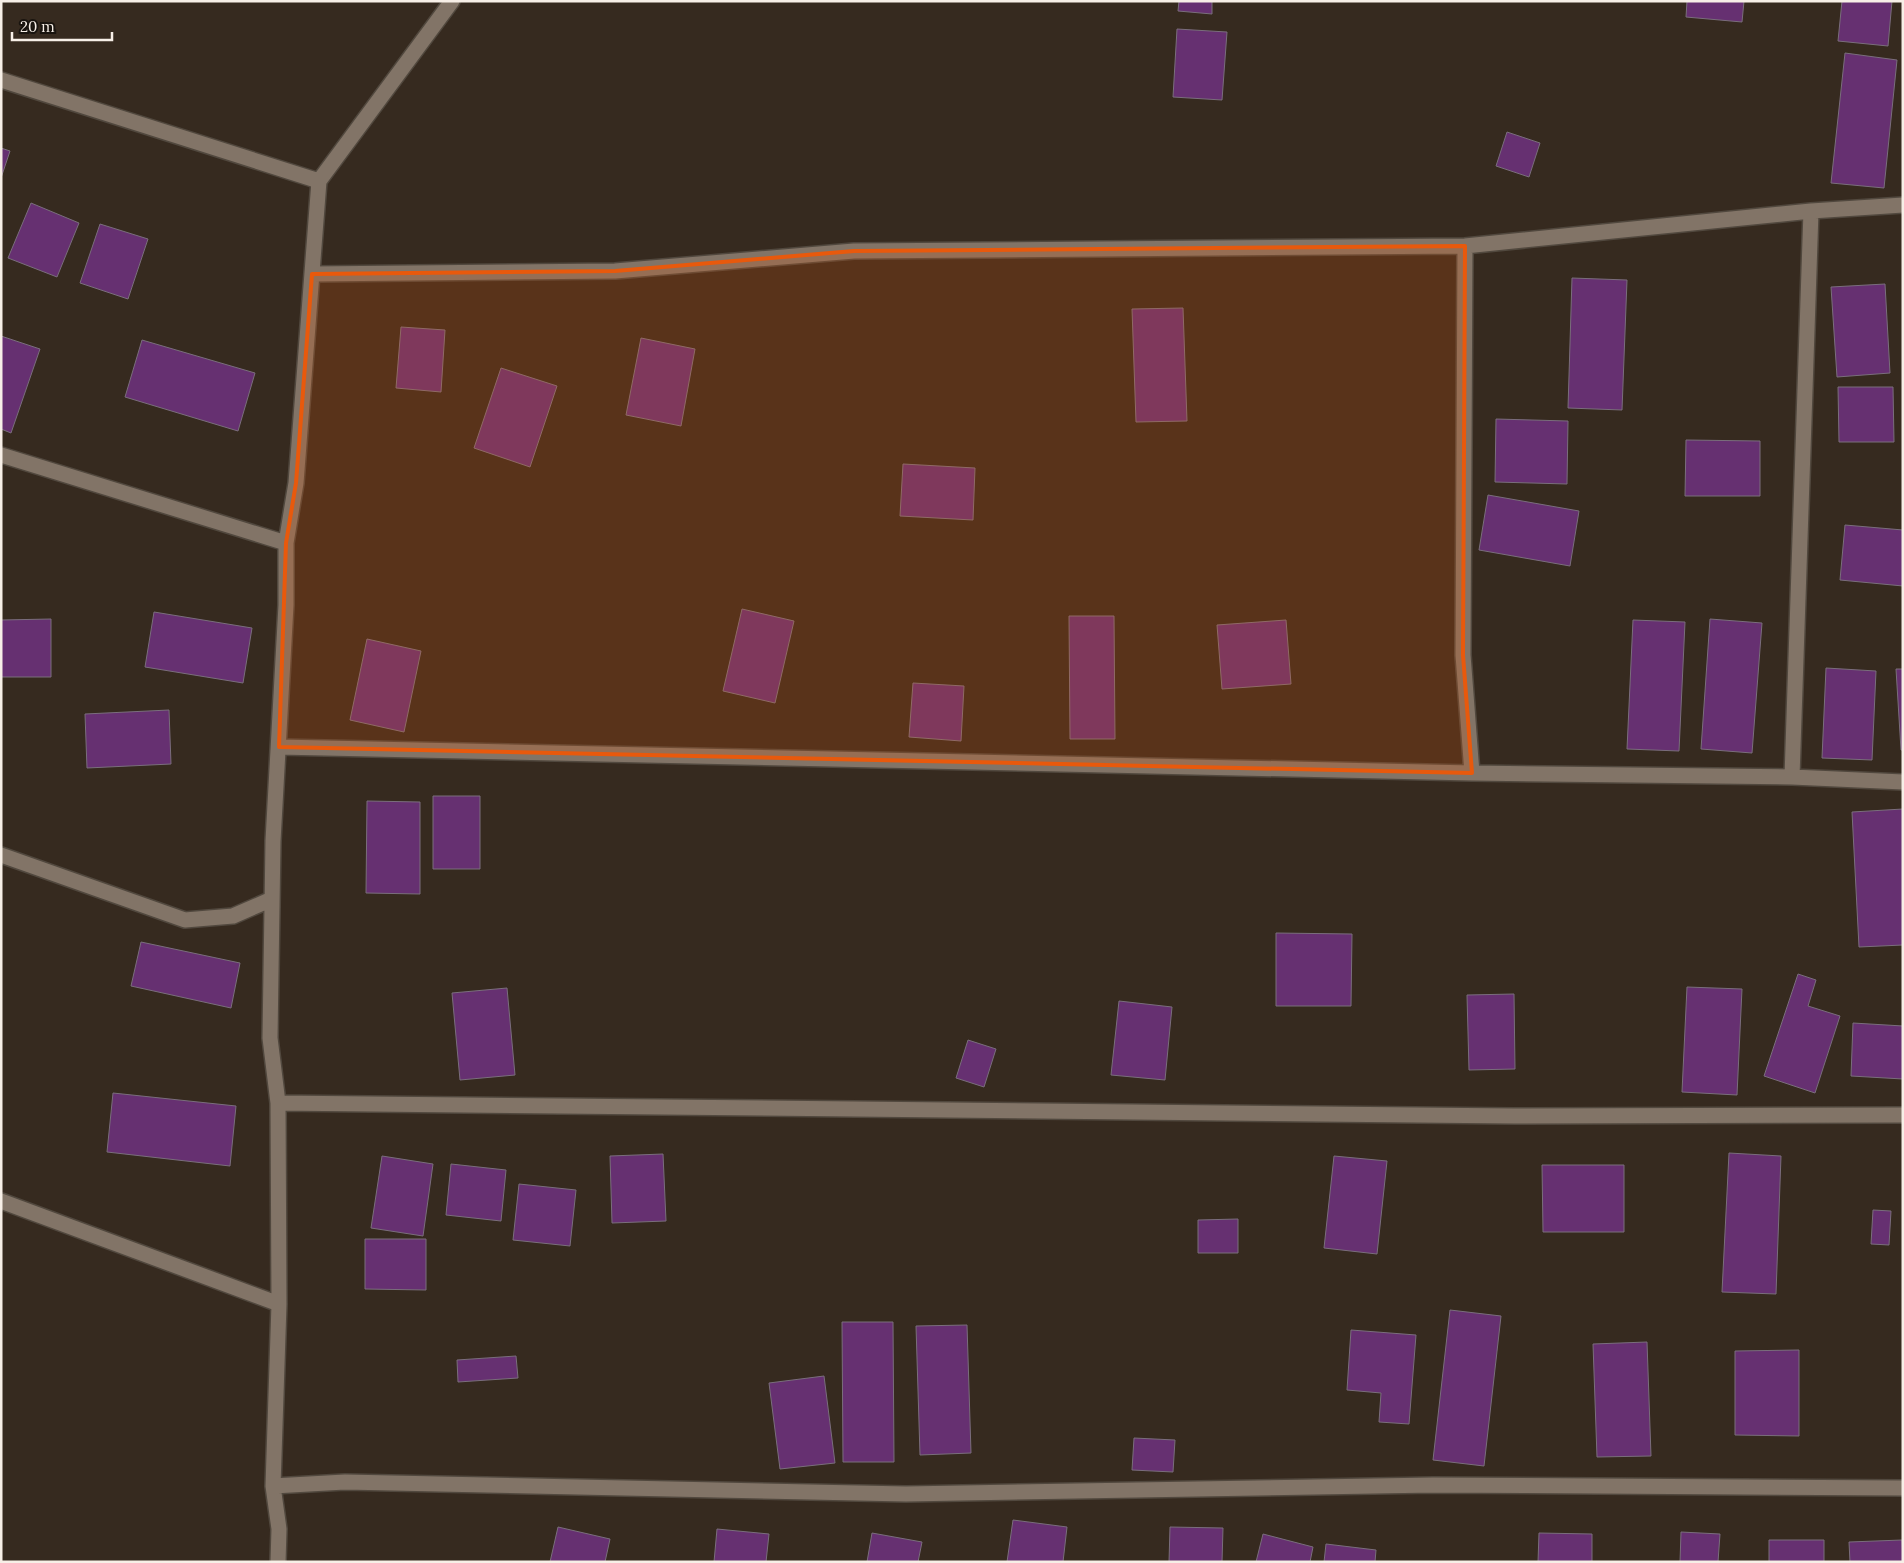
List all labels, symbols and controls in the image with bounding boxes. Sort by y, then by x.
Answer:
scale bar [12,10,112,42]
text: 20 m [20,17,55,36]

